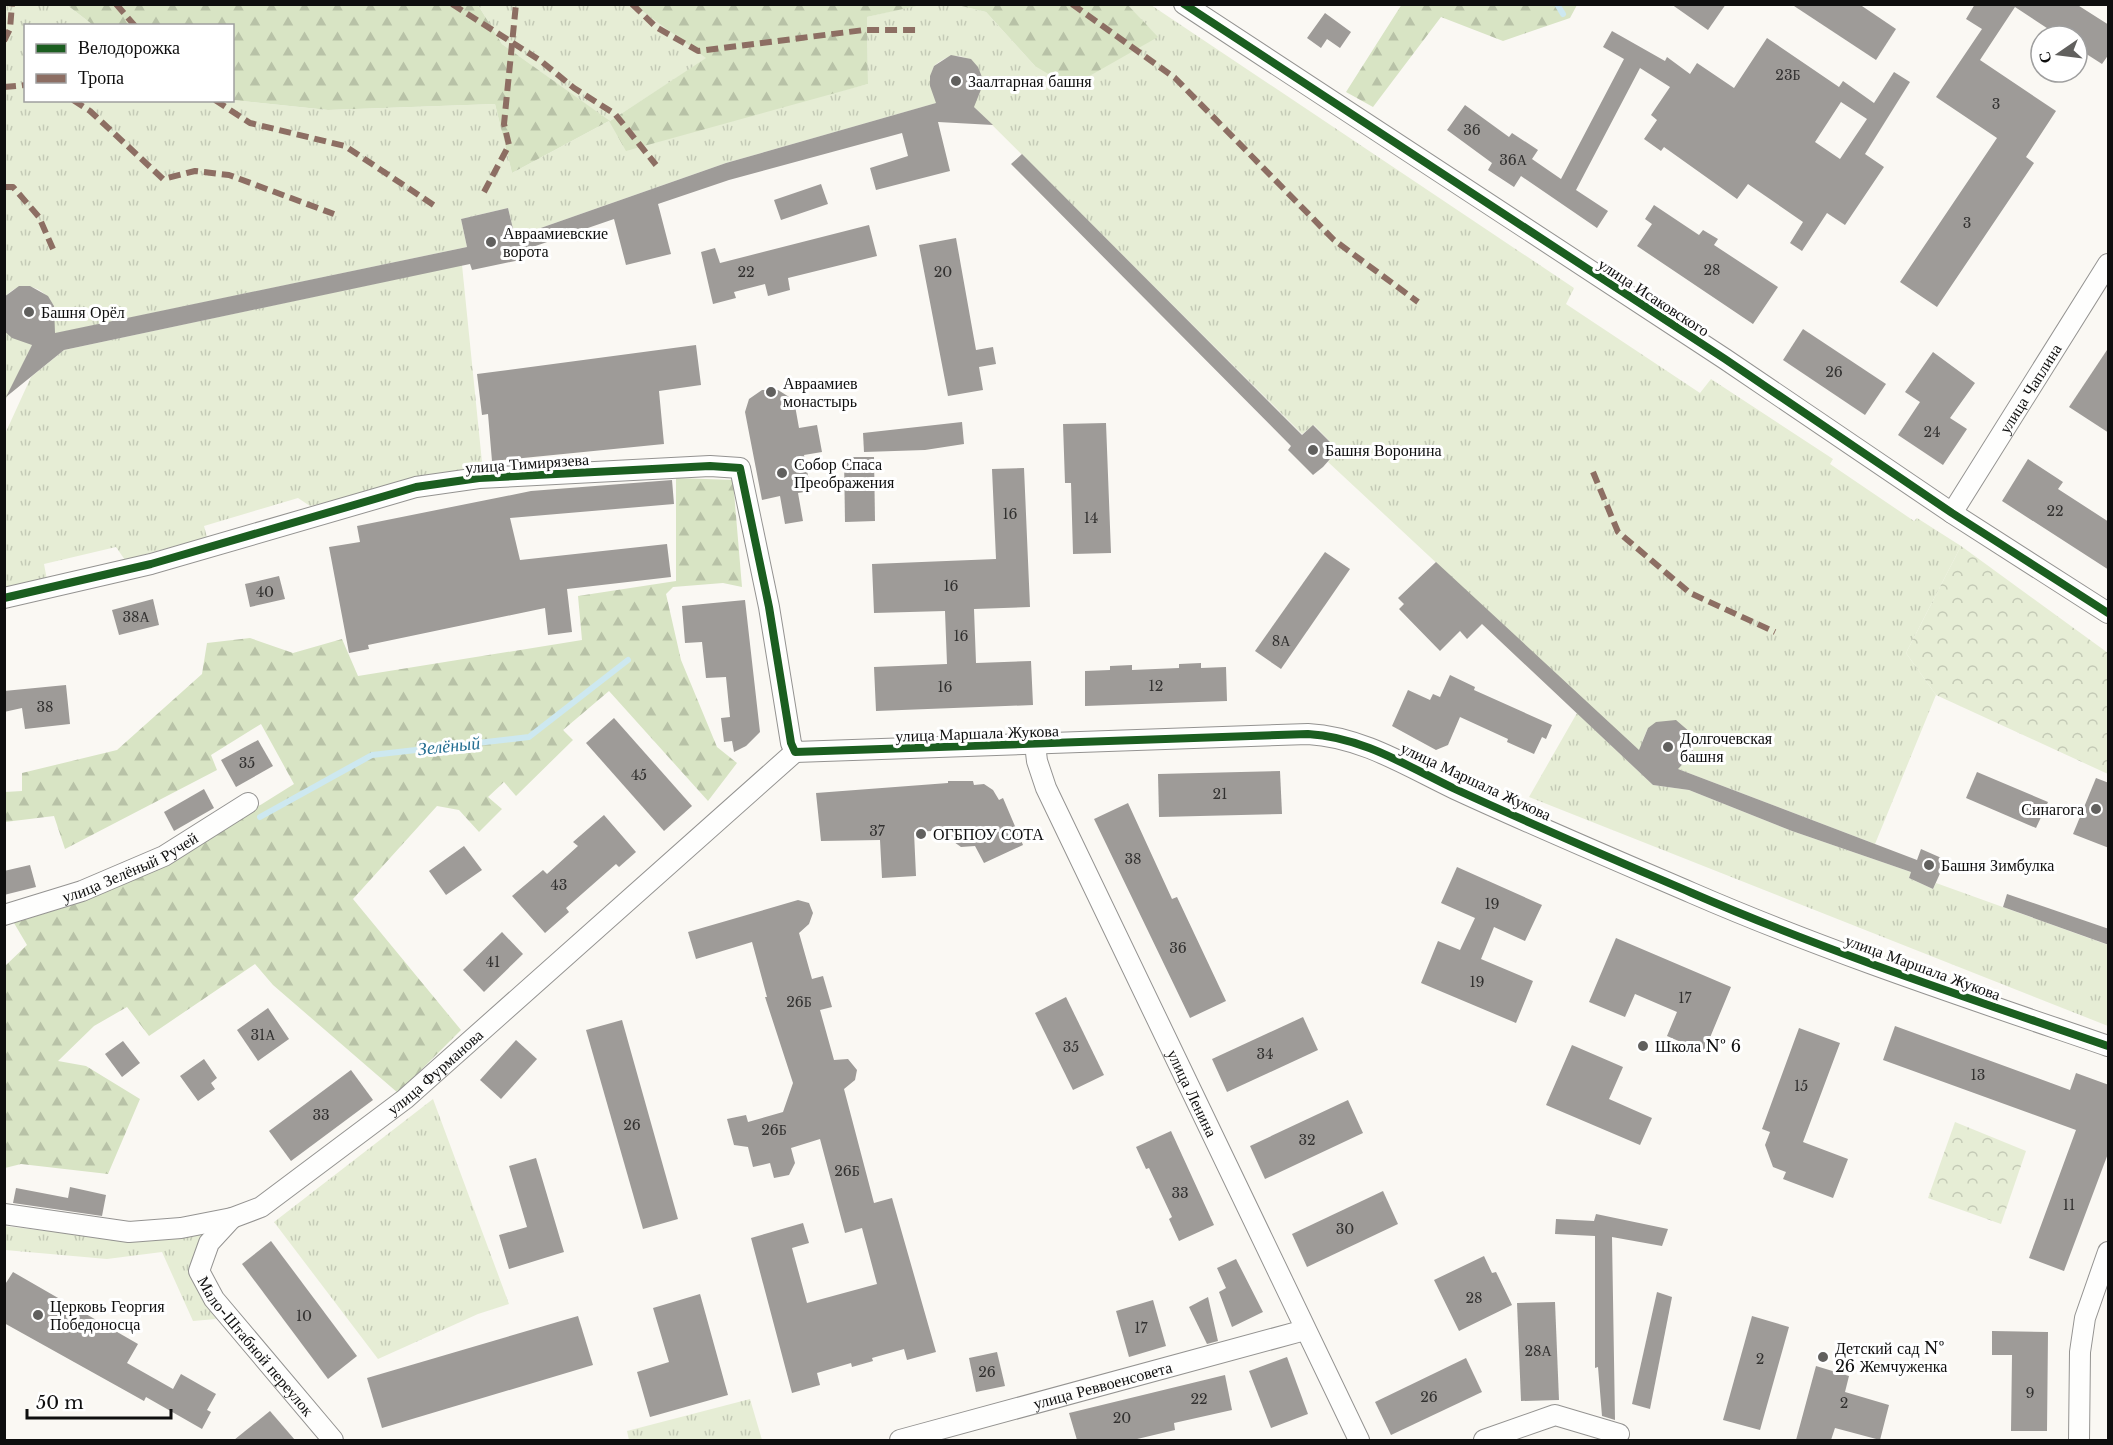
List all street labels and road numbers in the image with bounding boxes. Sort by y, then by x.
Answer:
street label: улица Исаковского [1595,254,1713,340]
street label: улица Чаплина [1994,340,2066,437]
street label: улица Тимирязева [464,449,590,477]
street label: улица Маршала Жукова [895,720,1059,746]
street label: улица Маршала Жукова [1398,737,1554,825]
street label: улица Зелёный Ручей [60,827,202,907]
street label: улица Маршала Жукова [1843,930,2003,1004]
street label: улица Фурманова [383,1024,487,1119]
street label: улица Ленина [1163,1046,1222,1140]
street label: Мало-Штабной переулок [193,1272,318,1420]
street label: улица Реввоенсовета [1031,1357,1174,1413]

